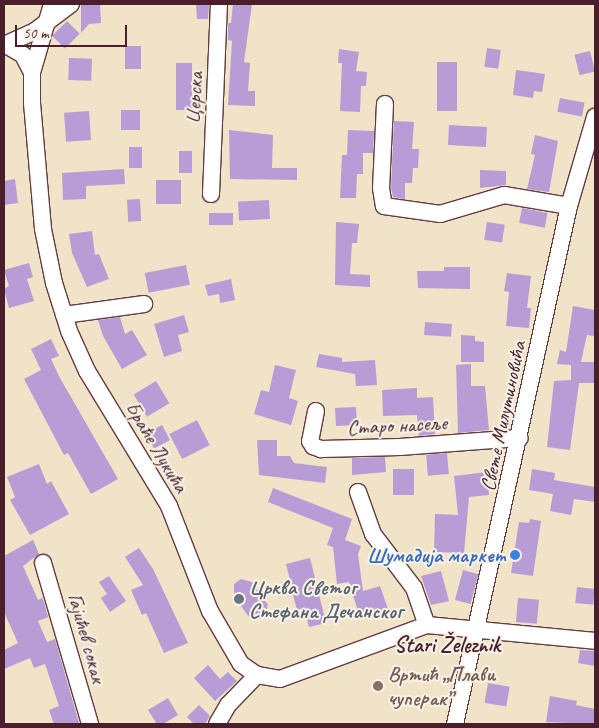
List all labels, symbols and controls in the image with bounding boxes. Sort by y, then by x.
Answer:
scale bar [18,15,130,47]
text: 50 m [23,24,49,43]
street label: Церска [180,71,208,125]
street label: Свете Милутиновића [475,337,531,495]
street label: Браће Лукића [119,396,195,498]
street label: Старо насеље [346,410,448,440]
place label: Шумадија маркет [367,542,505,568]
marker: Шумадија маркет [509,549,521,561]
place label: Црква Светог Стефана Дечанског [249,574,403,624]
street label: Гајићев сокак [62,590,112,686]
marker: Црква Светог Стефана Дечанског [233,593,245,605]
district label: Stari Železnik [394,633,500,659]
place label: Вртић „Плави чуперак” [388,661,496,711]
marker: Вртић „Плави чуперак” [372,680,384,692]

